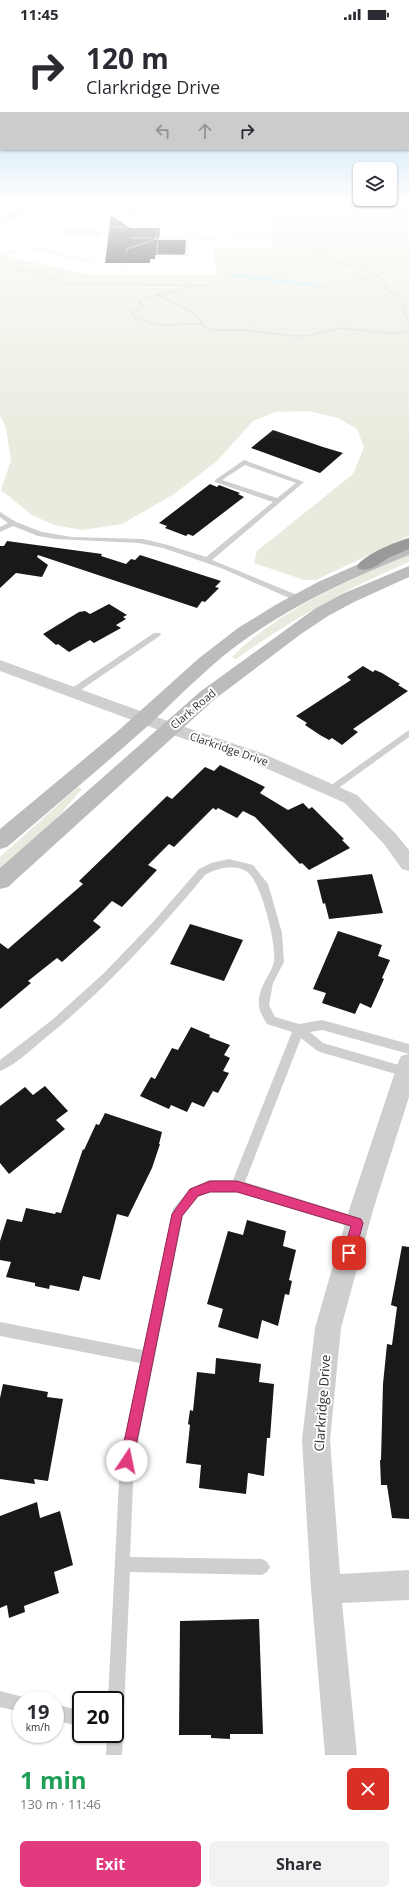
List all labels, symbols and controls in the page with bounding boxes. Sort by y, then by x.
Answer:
text: 11:45 [20,4,59,24]
text: 120 m [86,39,169,77]
icon: right [20,44,72,96]
text: Clarkridge Drive [86,75,220,99]
icon: left [152,120,174,142]
icon: ahead [194,120,216,142]
icon: right [236,120,258,142]
map controls [353,162,397,206]
button: layers [353,162,397,206]
street label: Clark Road [167,685,219,732]
street label: Clarkridge Drive [188,728,270,769]
pin [332,1236,366,1270]
icon: arrive [338,1242,360,1264]
street label: Clarkridge Drive [310,1354,334,1452]
position arrow [106,1440,148,1482]
speed limit sign: 20 [72,1691,124,1743]
text: 19 [27,1698,49,1725]
text: km/h [26,1720,50,1734]
text: 1 min [20,1763,87,1796]
button: close [347,1768,389,1810]
text: 130 m · 11:46 [20,1795,101,1813]
button: Exit [20,1841,201,1887]
button: Share [209,1841,389,1887]

